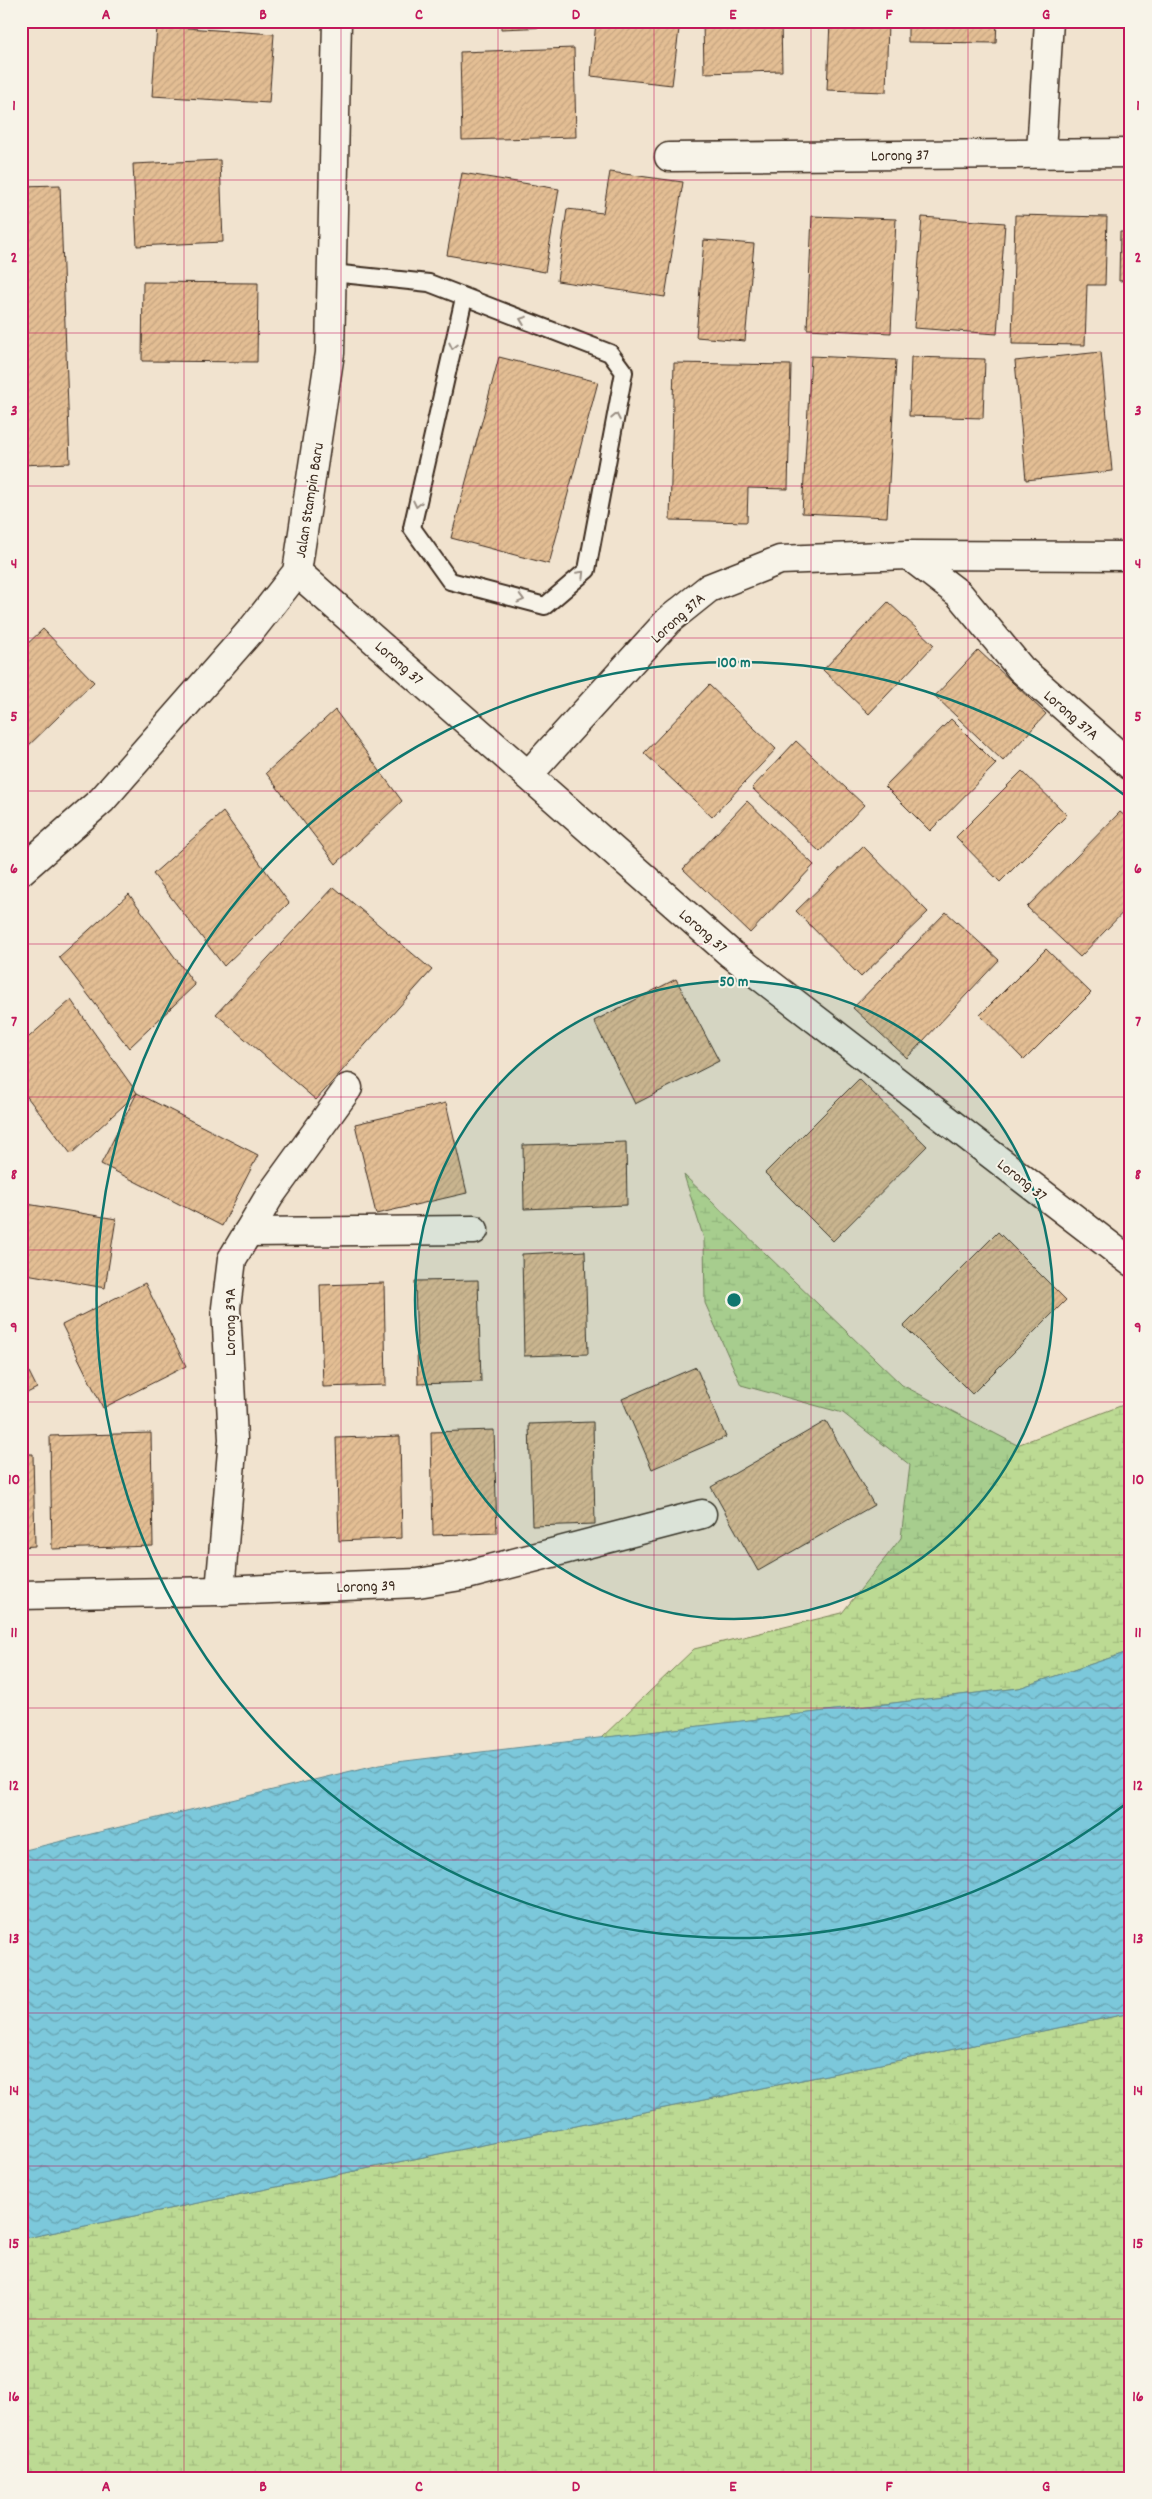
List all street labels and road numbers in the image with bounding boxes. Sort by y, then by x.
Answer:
street label: Lorong 37 [871,144,929,169]
street label: Jalan Stampin Baru [290,441,331,560]
street label: Lorong 37A [646,588,711,650]
street label: Lorong 37 [369,636,428,692]
street label: Lorong 37A [1038,685,1103,747]
street label: Lorong 37 [673,904,732,960]
street label: Lorong 37 [992,1154,1051,1208]
street label: Lorong 39A [220,1288,243,1356]
street label: Lorong 39 [336,1575,396,1600]

